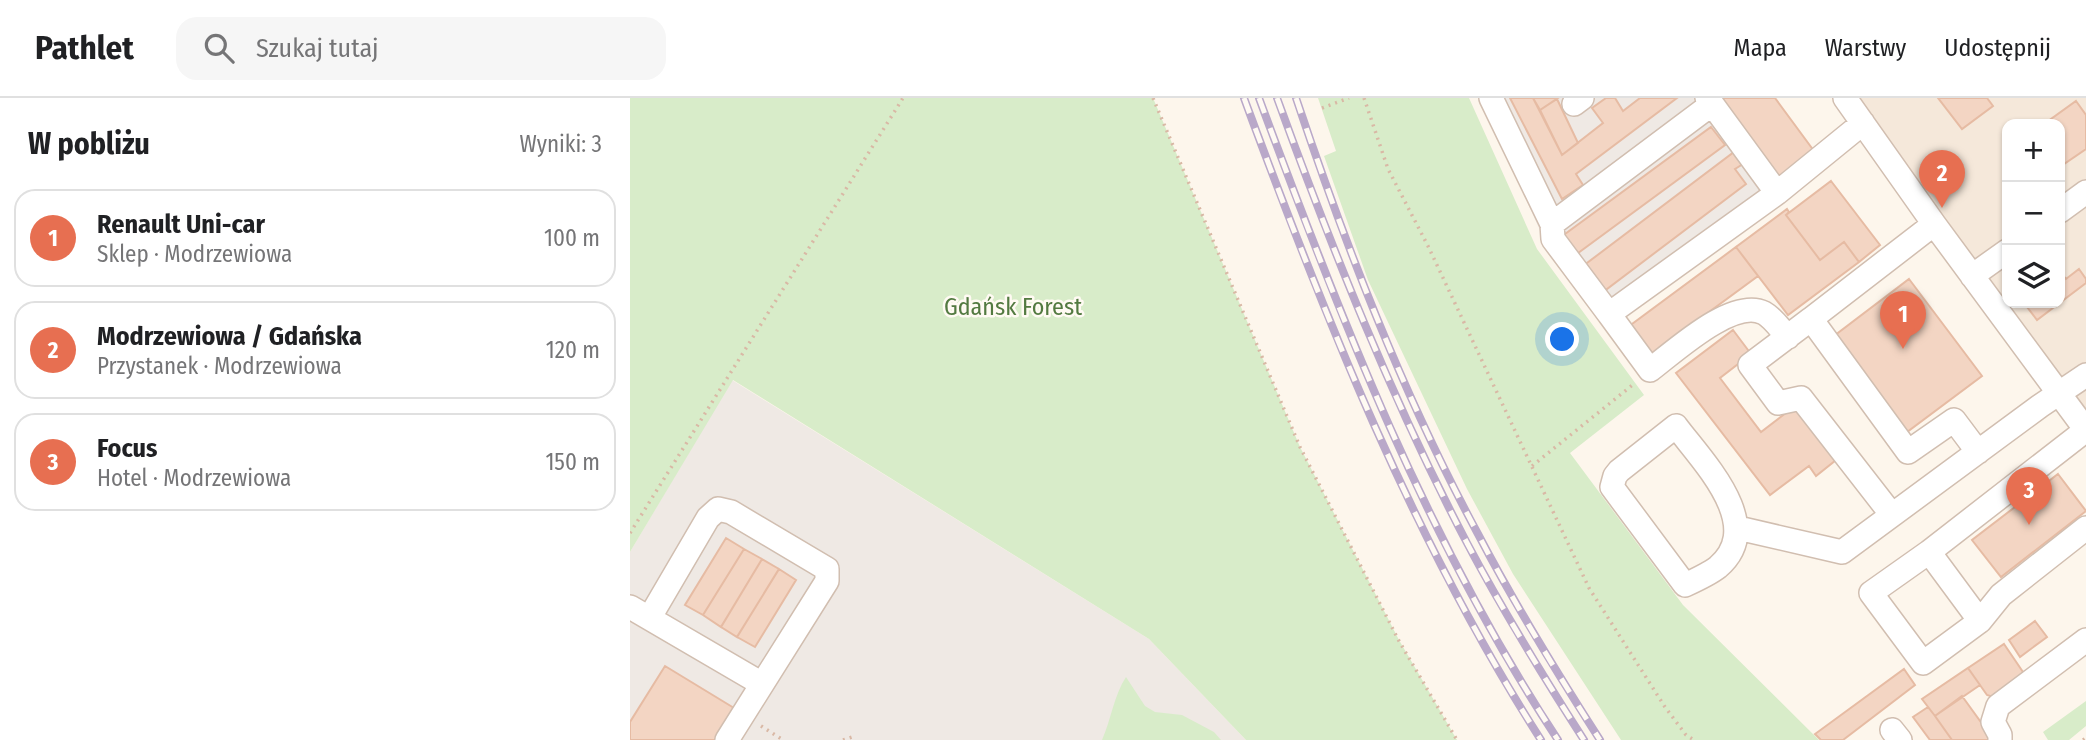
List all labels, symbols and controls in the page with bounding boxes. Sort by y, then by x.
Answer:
search box [176,17,666,80]
text: Pathlet [35,28,134,68]
icon: search [200,29,238,67]
text: Szukaj tutaj [256,33,379,64]
text: Mapa [1734,34,1787,62]
text: Warstwy [1825,34,1906,62]
text: Udostępnij [1944,34,2051,62]
map controls [2002,119,2065,308]
button: + [2002,119,2065,182]
text: W pobliżu [28,126,150,162]
text: Wyniki: 3 [519,130,602,158]
pin: 2 [1919,150,1965,208]
button: − [2002,182,2065,245]
text: Renault Uni-car [97,209,265,240]
text: 1 [48,224,58,252]
text: 100 m [544,224,600,252]
text: Sklep · Modrzewiowa [97,240,292,268]
button: layers [2002,245,2065,308]
pin: 1 [1880,291,1926,349]
park label: Gdańsk Forest [944,293,1082,321]
text: Modrzewiowa / Gdańska [97,321,362,352]
your location [1545,322,1579,356]
text: 2 [48,336,58,364]
text: 120 m [546,336,600,364]
text: Przystanek · Modrzewiowa [97,352,342,380]
text: Focus [97,433,157,464]
text: 3 [48,448,58,476]
text: 150 m [545,448,600,476]
text: Hotel · Modrzewiowa [97,464,291,492]
pin: 3 [2006,467,2052,525]

